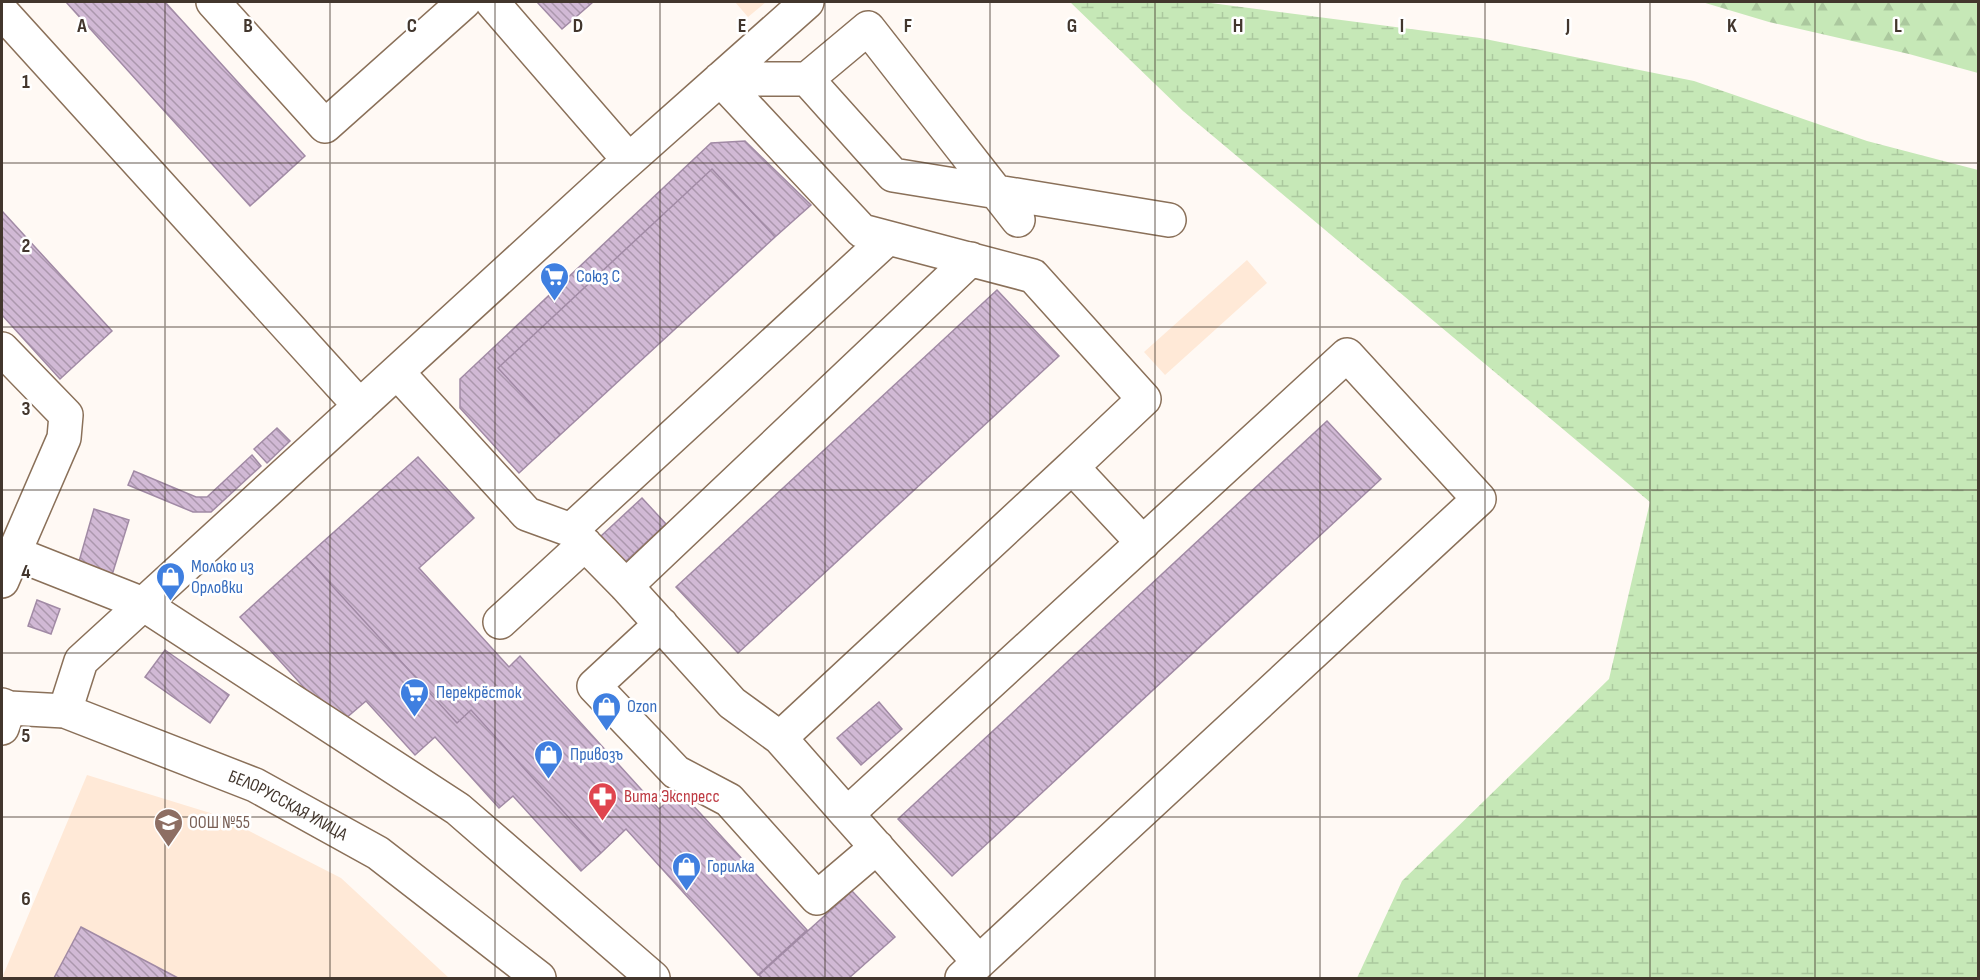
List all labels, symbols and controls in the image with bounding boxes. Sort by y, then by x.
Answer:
text: A [76,14,87,38]
text: B [243,14,253,38]
text: C [407,14,417,38]
text: D [573,14,583,38]
text: E [738,14,746,38]
text: F [904,14,912,38]
text: G [1067,14,1077,38]
text: H [1233,14,1243,38]
text: I [1400,14,1404,38]
text: J [1565,14,1570,38]
text: K [1727,14,1737,38]
text: L [1894,14,1902,38]
text: 1 [22,70,30,94]
text: 2 [22,234,30,258]
supermarket icon: Союз С [539,260,571,302]
place label: Союз С [576,266,620,287]
text: 3 [22,397,31,421]
place label: Молоко из Орловки [191,556,254,598]
text: 4 [21,560,31,584]
shop icon: Молоко из Орловки [154,560,186,602]
supermarket icon: Перекрёсток [399,676,431,718]
place label: Перекрёсток [436,682,522,703]
shop icon: Ozon [590,690,622,732]
place label: Ozon [627,696,657,717]
text: 5 [22,724,31,748]
shop icon: Привозъ [533,738,565,780]
place label: Привозъ [570,744,623,765]
street label: БЕЛОРУССКАЯ УЛИЦА [226,765,352,845]
pharmacy icon: Вита Экспресс [587,780,619,822]
place label: Вита Экспресс [624,786,720,807]
school or university icon: ООШ №55 [152,806,184,848]
place label: ООШ №55 [189,812,250,833]
shop icon: Горилка [670,850,702,892]
place label: Горилка [707,856,755,877]
text: 6 [21,887,31,911]

